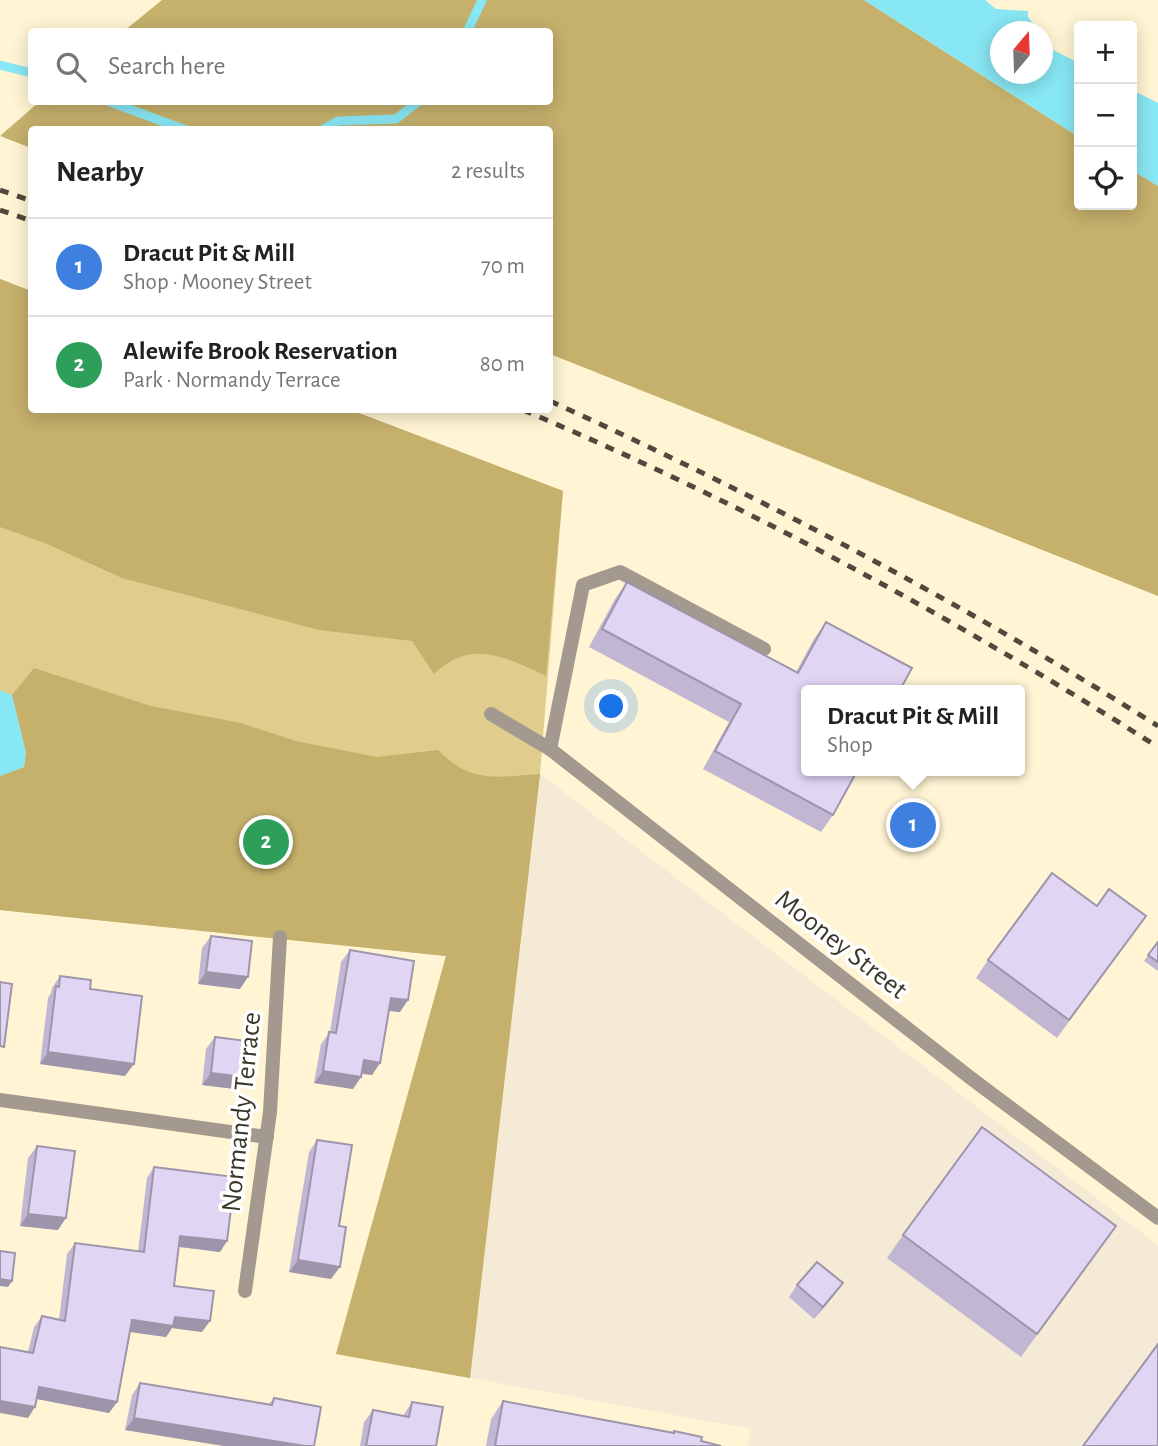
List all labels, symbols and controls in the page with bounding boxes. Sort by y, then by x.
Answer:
north arrow [990,21,1053,84]
map controls [1074,21,1137,210]
button: + [1074,21,1137,84]
search box [28,28,553,105]
icon: search [52,48,90,86]
text: Search here [108,53,226,79]
button: − [1074,84,1137,147]
button: locate [1074,147,1137,210]
text: Nearby [56,157,144,187]
text: 2 results [451,160,525,183]
text: Dracut Pit & Mill [123,240,295,266]
text: 1 [75,255,83,278]
text: 70 m [481,255,525,278]
text: Shop · Mooney Street [123,271,312,294]
text: Alewife Brook Reservation [123,338,398,364]
text: 2 [74,353,84,376]
text: 80 m [480,353,525,376]
text: Park · Normandy Terrace [123,369,341,392]
popup [801,685,1025,776]
your location [594,689,628,723]
text: Dracut Pit & Mill [827,703,999,729]
text: Shop [827,734,873,757]
pin: 1 [890,799,936,851]
pin: 2 [243,816,289,868]
street label: Mooney Street [770,885,912,1005]
street label: Normandy Terrace [218,1011,266,1213]

